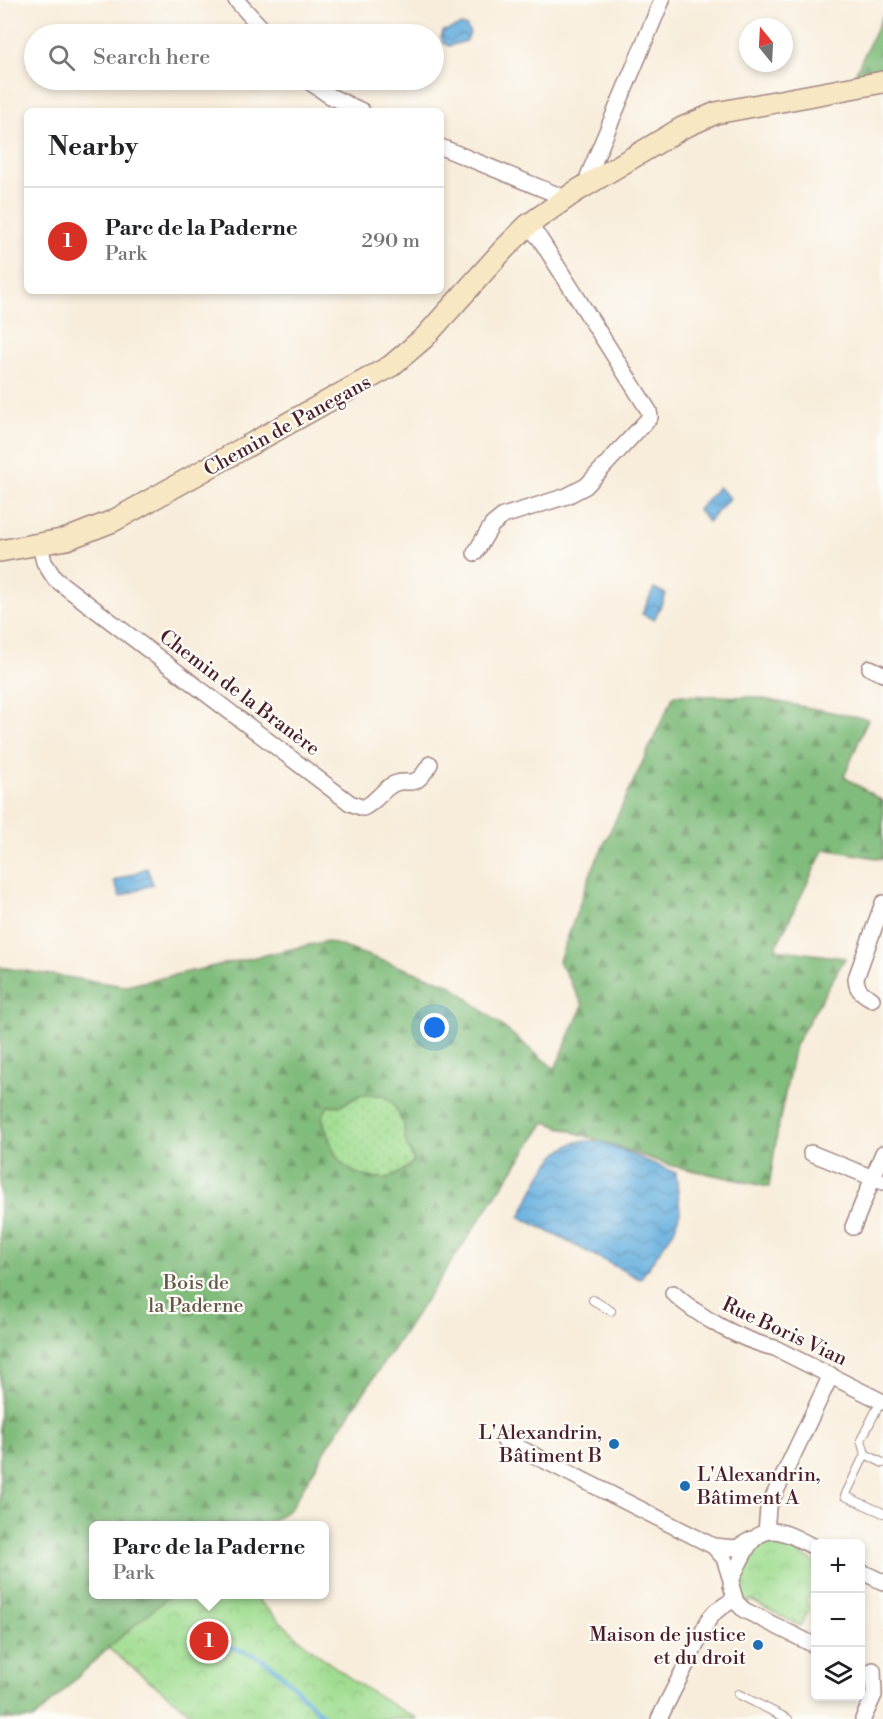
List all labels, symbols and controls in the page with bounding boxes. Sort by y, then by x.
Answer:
north arrow [739,18,793,72]
search box [24,24,444,90]
icon: search [45,41,78,74]
text: Search here [93,44,210,71]
text: Nearby [48,131,138,163]
text: Parc de la Paderne [105,215,298,242]
text: 1 [63,229,72,254]
text: 290 m [362,229,420,254]
text: Park [105,242,147,267]
street label: Chemin de Panegans [200,370,376,483]
street label: Chemin de la Branère [154,625,324,762]
your location [420,1013,449,1042]
park label: Bois de la Paderne [148,1271,244,1319]
street label: Rue Boris Vian [718,1292,851,1372]
place label: L'Alexandrin, Bâtiment B [479,1421,602,1469]
marker: L'Alexandrin, Bâtiment B [607,1437,621,1451]
place label: L'Alexandrin, Bâtiment A [696,1463,821,1511]
marker: L'Alexandrin, Bâtiment A [678,1479,692,1493]
popup [89,1521,329,1599]
text: Parc de la Paderne [113,1534,305,1561]
map controls [811,1539,865,1701]
button: + [811,1539,865,1593]
text: Park [113,1561,154,1586]
button: − [811,1593,865,1647]
pin: 1 [190,1618,228,1664]
place label: Maison de justice et du droit [589,1623,746,1671]
marker: Maison de justice et du droit [751,1638,765,1652]
button: layers [811,1647,865,1701]

